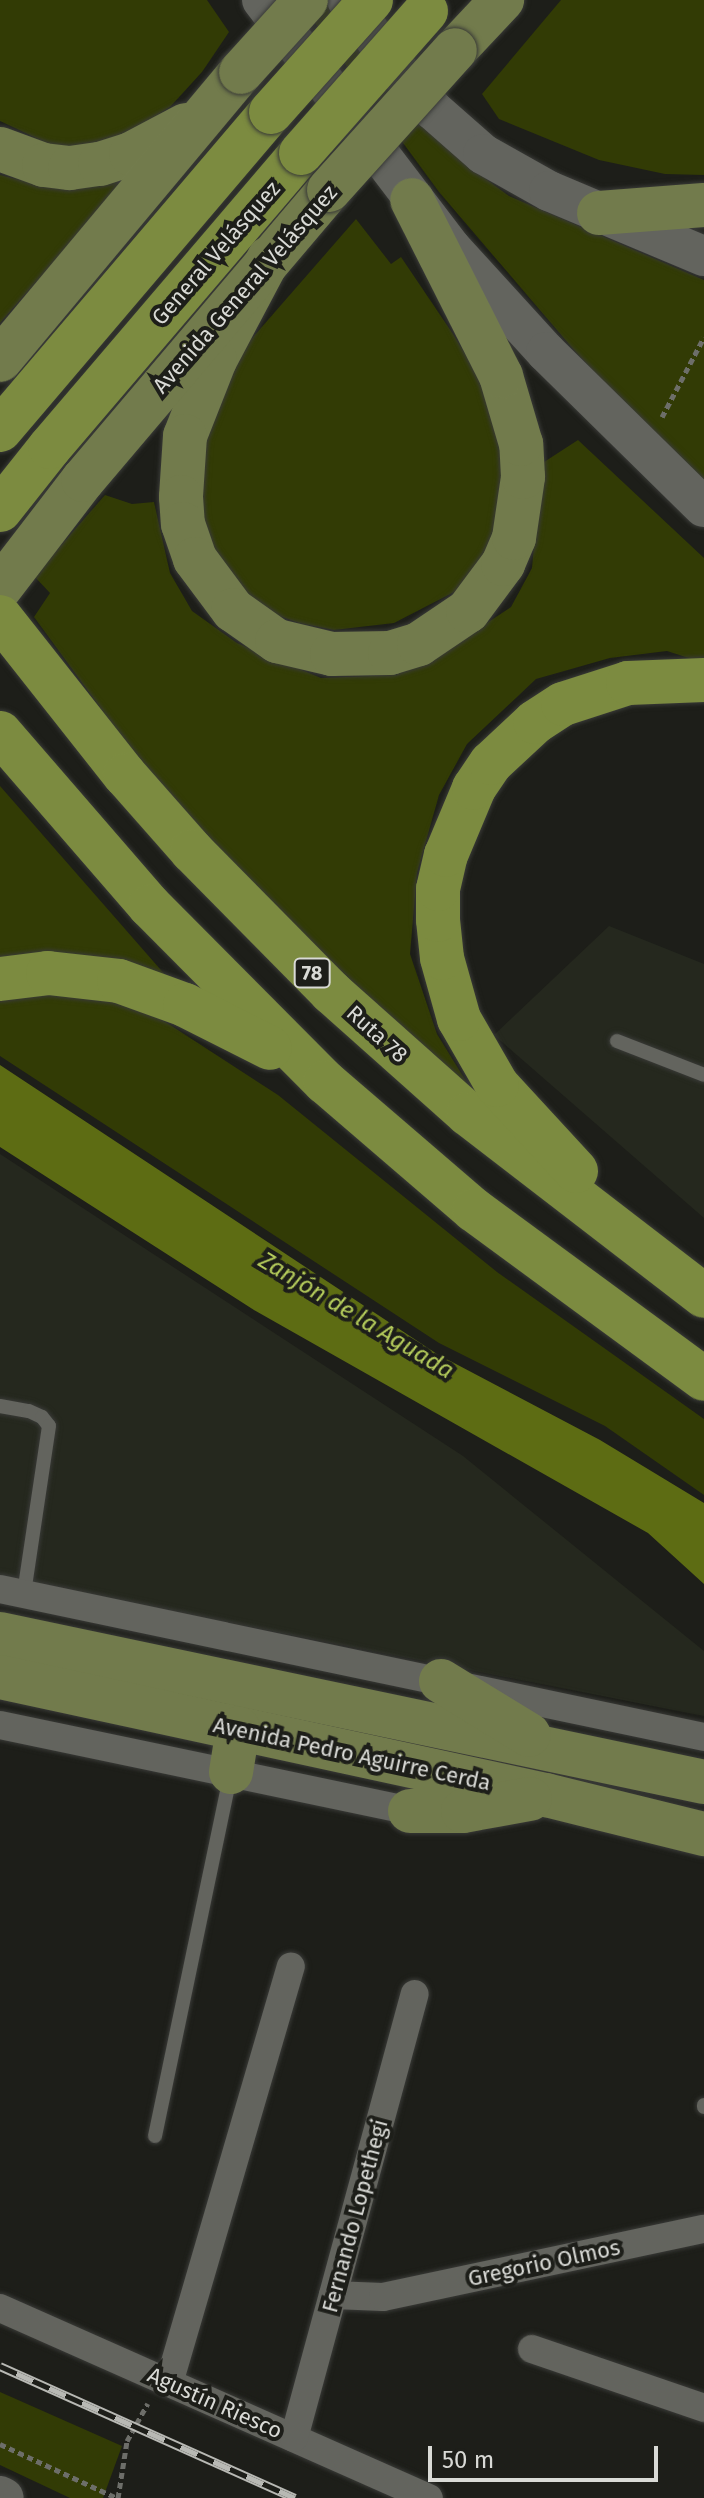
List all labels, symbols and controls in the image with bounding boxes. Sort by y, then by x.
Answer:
street label: General Velásquez [146,176,286,330]
street label: Avenida General Velásquez [147,179,343,399]
road number: 78 [292,957,332,989]
street label: Ruta 78 [341,1000,413,1068]
water label: Zanjón de la Aguada [253,1246,459,1386]
street label: Avenida Pedro Aguirre Cerda [211,1712,493,1796]
street label: Fernando Lopethegi [317,2117,393,2315]
street label: Gregorio Olmos [466,2234,622,2292]
street label: Agustín Riesco [144,2362,286,2444]
scale bar [432,2430,662,2480]
text: 50 m [442,2446,494,2474]

